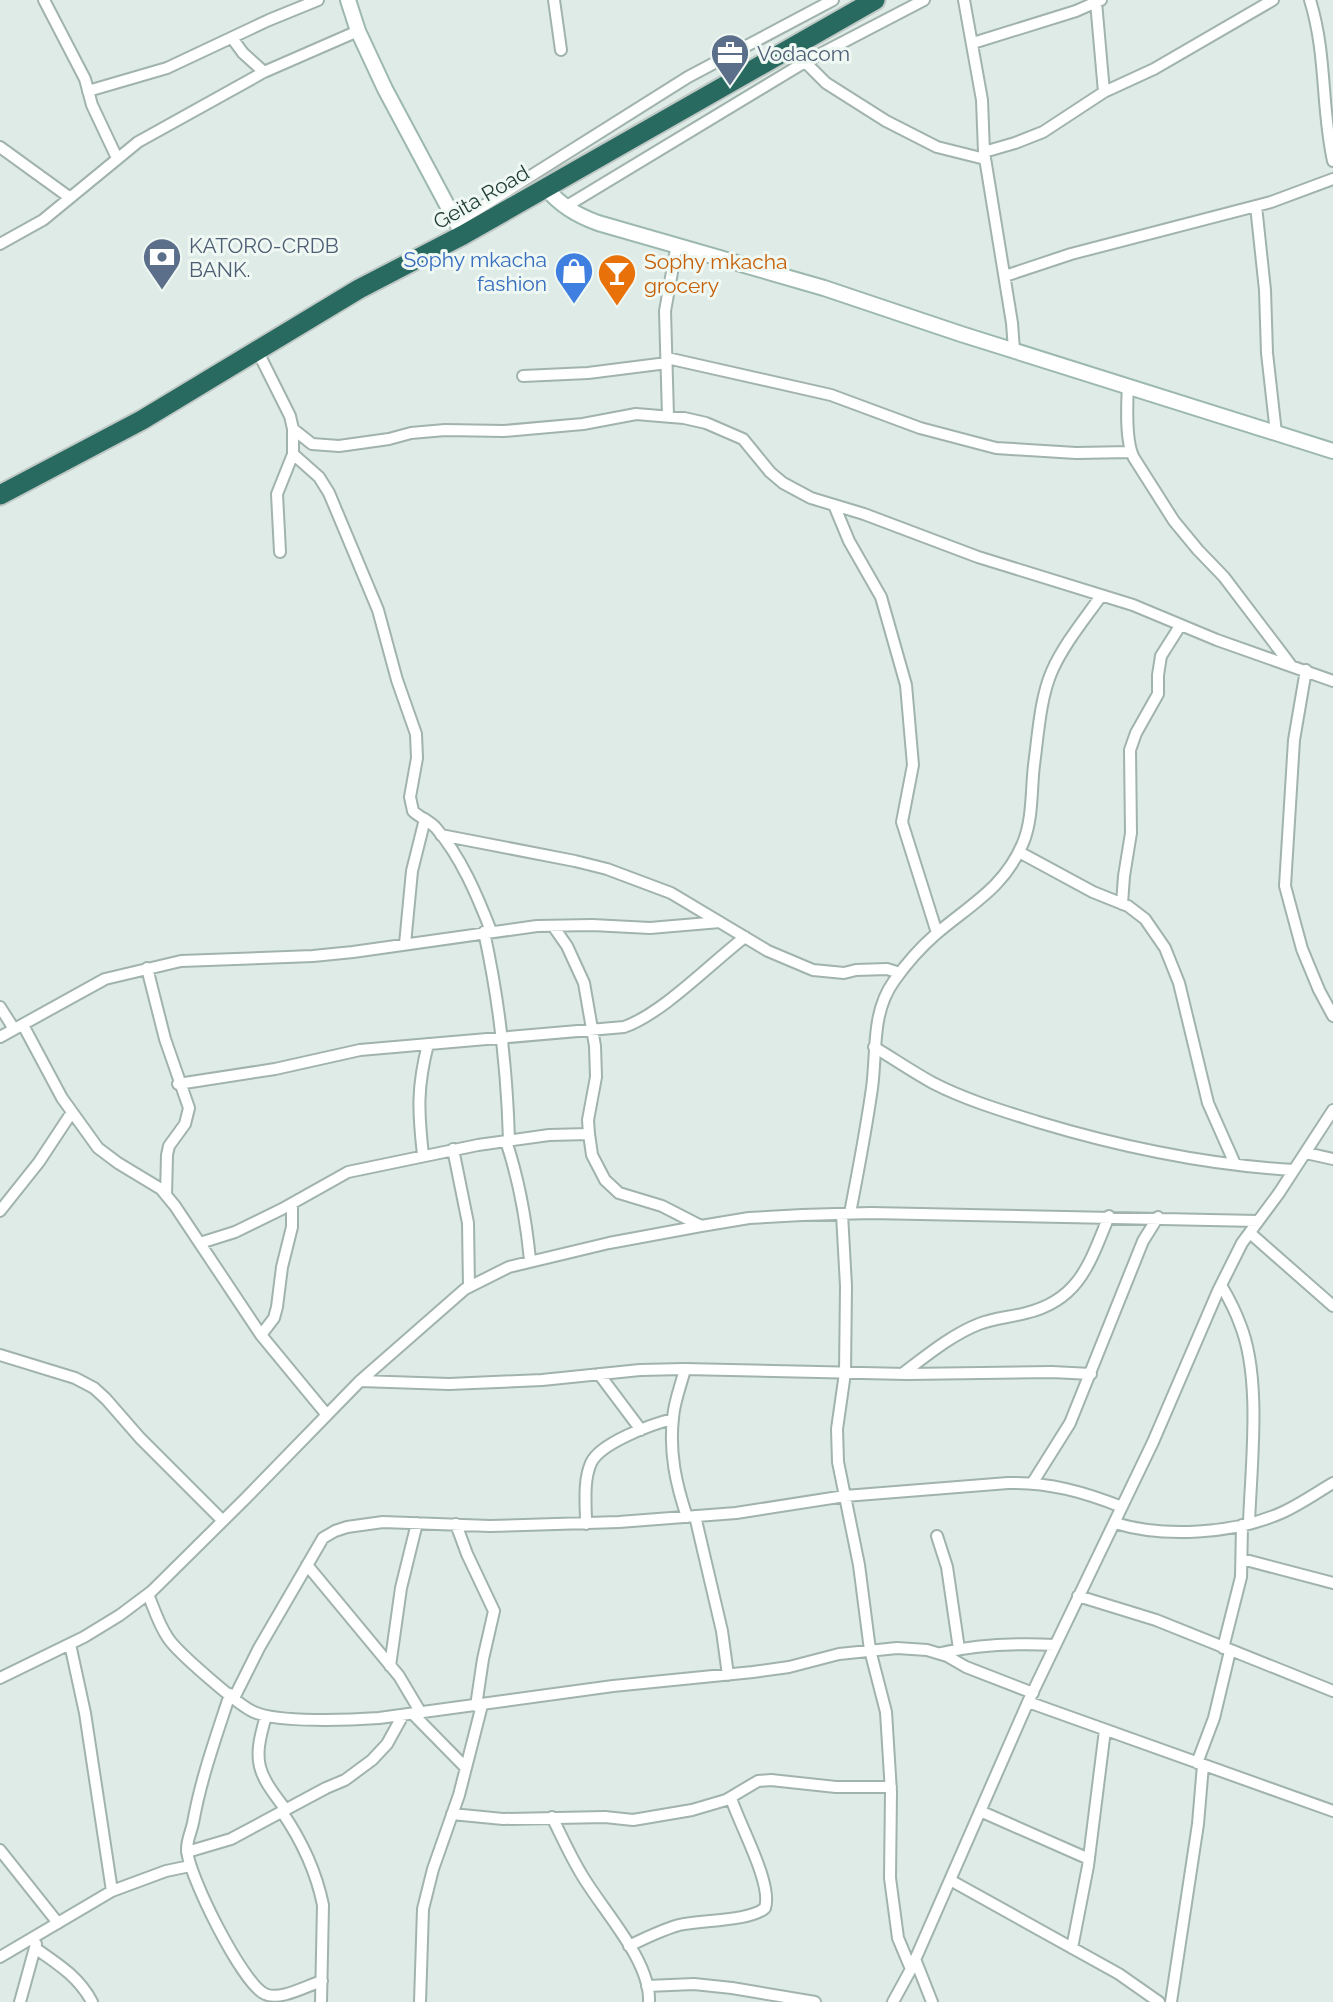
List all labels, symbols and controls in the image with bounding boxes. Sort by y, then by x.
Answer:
office icon: Vodacom [709,32,751,87]
place label: Vodacom [757,41,850,66]
street label: Geita Road [429,160,533,234]
place label: KATORO-CRDB BANK. [189,233,339,282]
bank icon: KATORO-CRDB BANK. [141,236,183,291]
place label: Sophy mkacha fashion [404,247,547,296]
place label: Sophy mkacha grocery [644,249,787,298]
shop icon: Sophy mkacha fashion [553,250,595,305]
bar icon: Sophy mkacha grocery [596,252,638,307]

